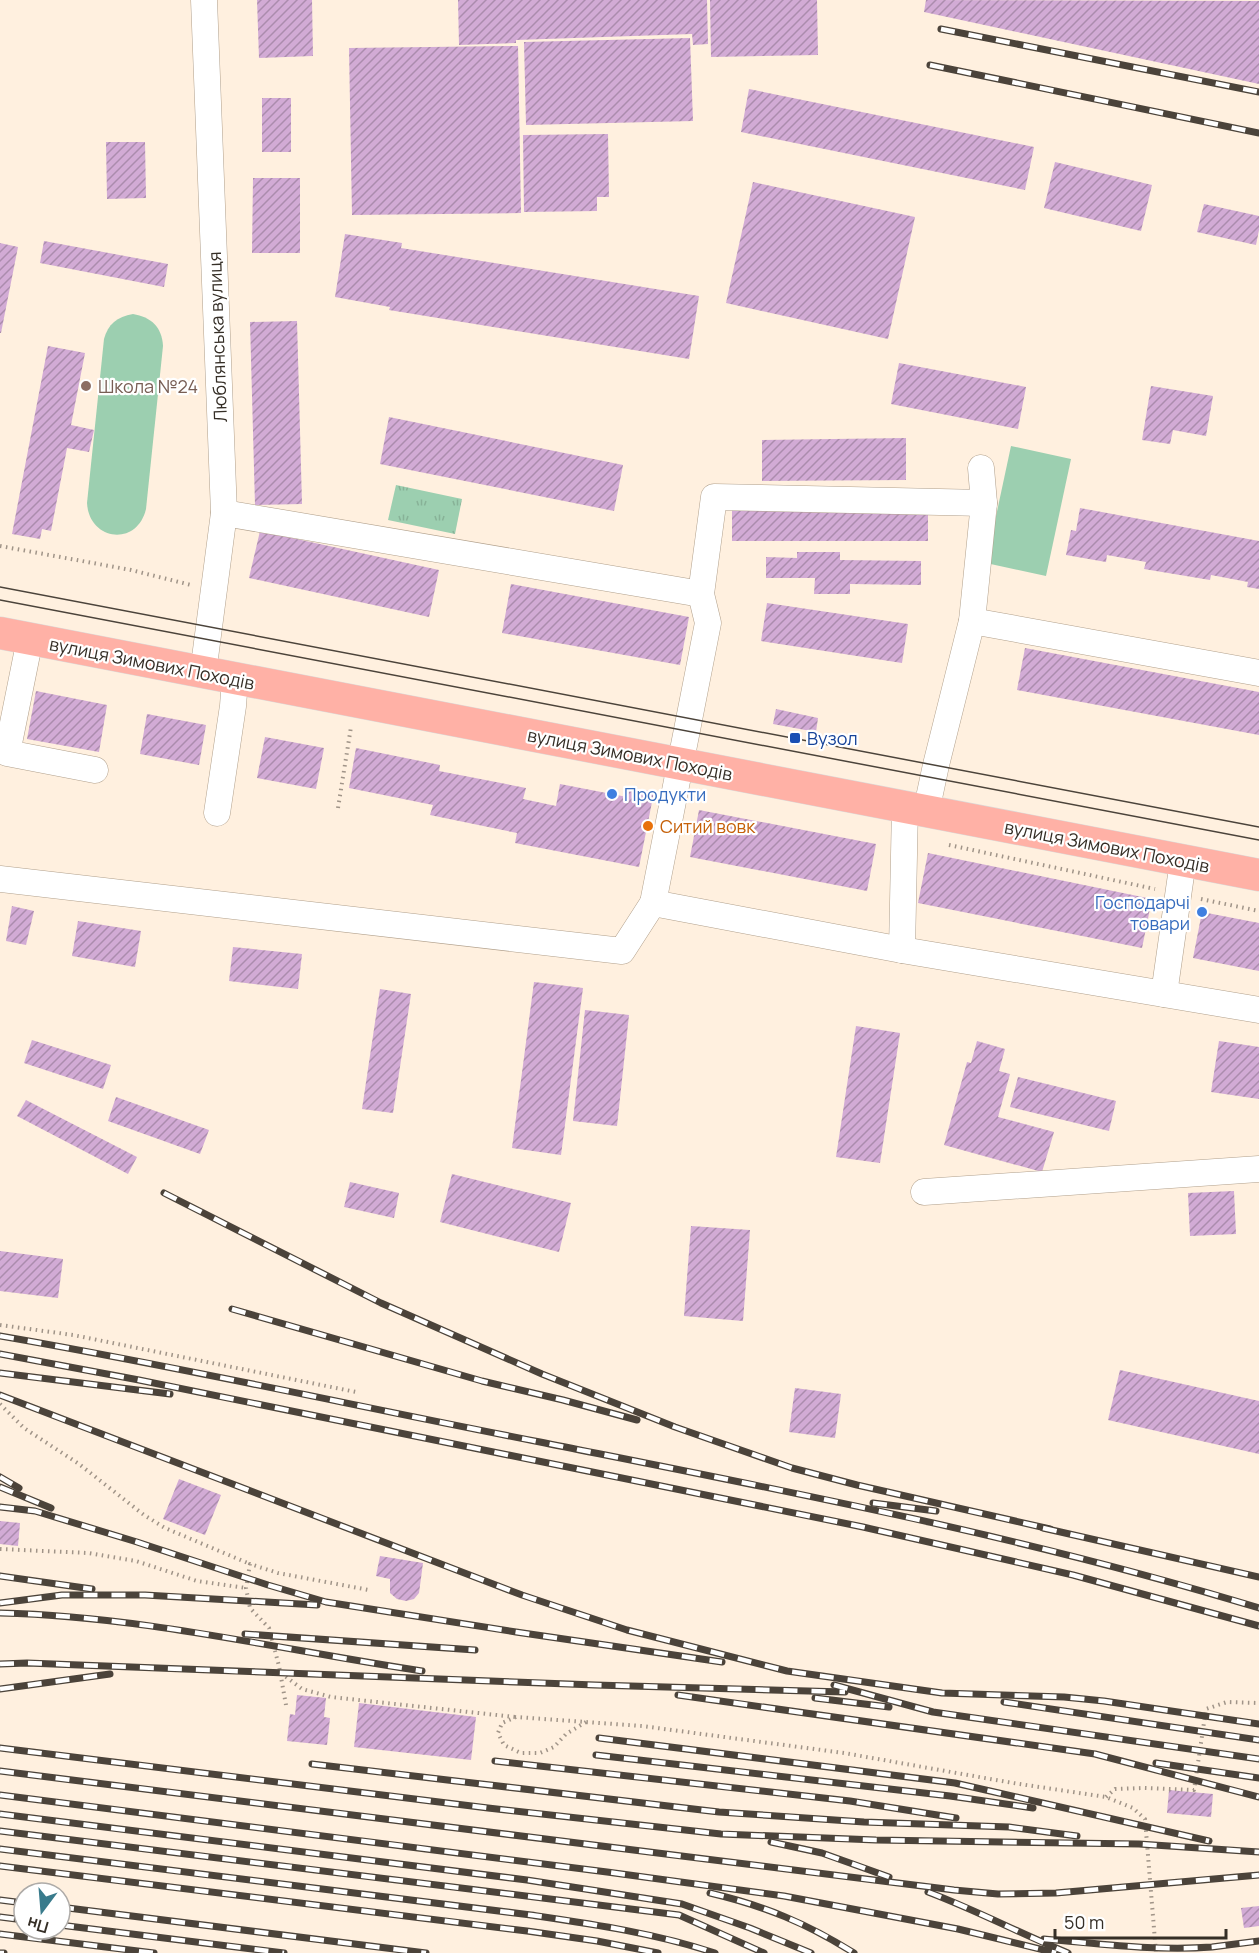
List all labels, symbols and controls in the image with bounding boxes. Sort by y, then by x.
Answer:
street label: Люблянська вулиця [202,251,232,423]
place label: Школа №24 [98,374,198,398]
marker: Школа №24 [79,379,93,393]
street label: вулиця Зимових Походів [47,631,257,695]
street label: вулиця Зимових Походів [525,722,735,786]
place label: Вузол [807,726,858,750]
marker: Вузол [788,731,802,745]
place label: Продукти [624,782,706,806]
marker: Продукти [605,787,619,801]
place label: Ситий вовк [660,814,756,838]
street label: вулиця Зимових Походів [1002,814,1212,878]
marker: Ситий вовк [641,819,655,833]
place label: Господарчі товари [1095,890,1190,935]
marker: Господарчі товари [1195,905,1209,919]
north arrow [12,1881,72,1941]
scale bar [1055,1902,1226,1940]
text: 50 m [1064,1910,1104,1934]
text: Пн [24,1912,51,1939]

